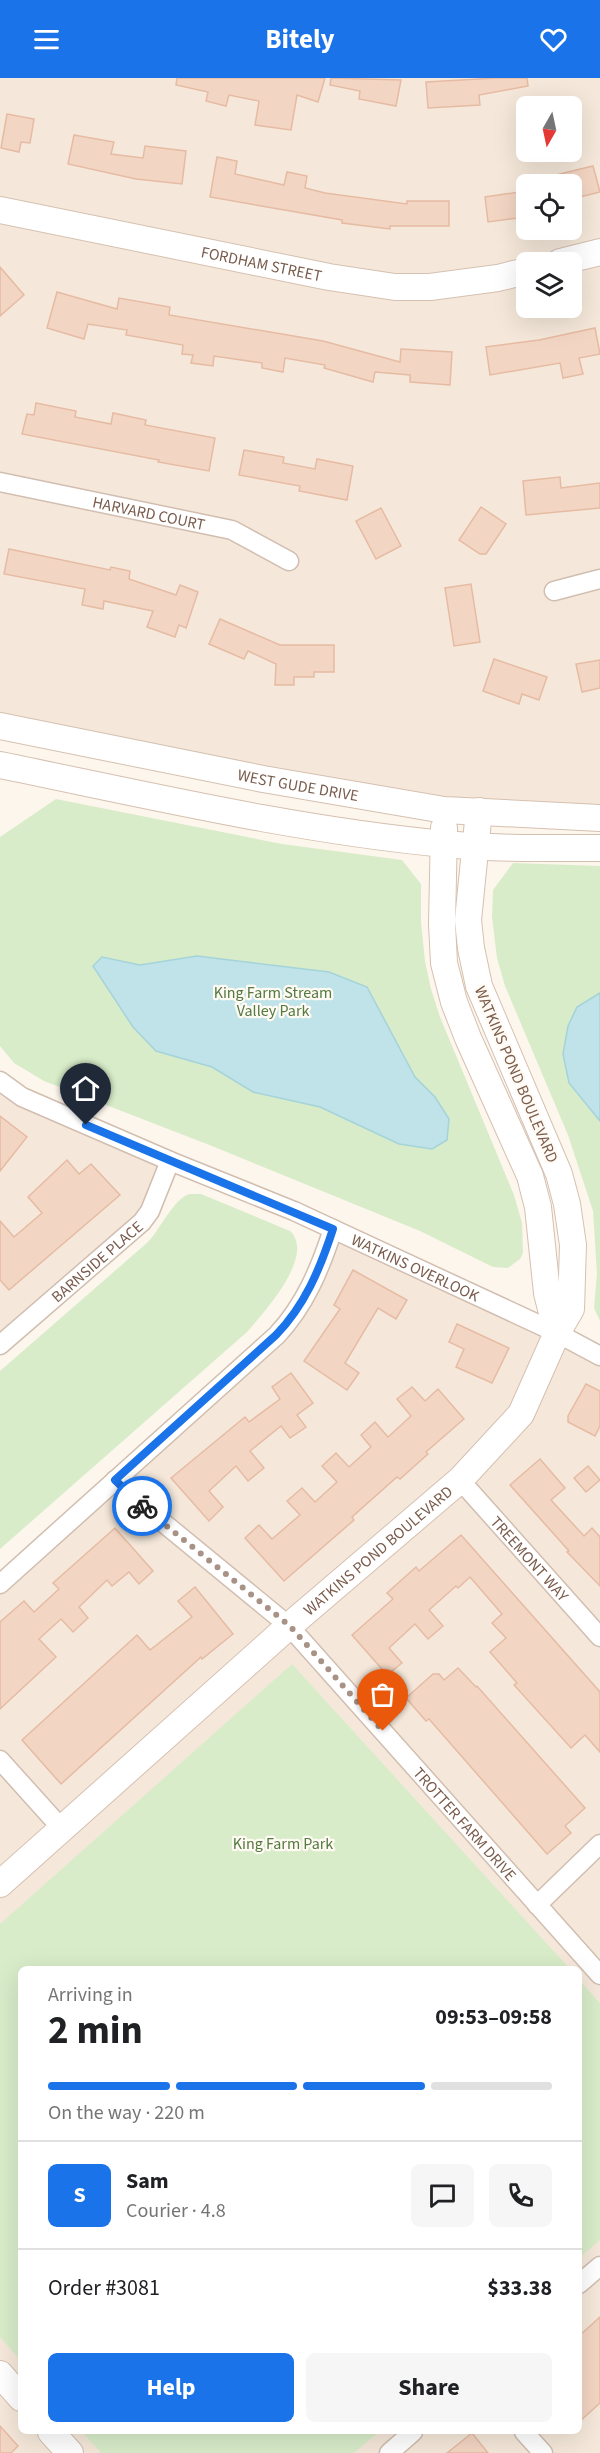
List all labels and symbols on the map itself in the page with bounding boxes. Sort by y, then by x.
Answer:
north arrow [516,96,582,162]
street label: FORDHAM STREET [199,241,324,287]
street label: HARVARD COURT [90,491,207,536]
street label: WEST GUDE DRIVE [236,764,360,807]
park label: King Farm Stream Valley Park [214,982,332,1022]
street label: WATKINS POND BOULEVARD [469,983,563,1166]
pin [60,1063,111,1125]
street label: BARNSIDE PLACE [47,1216,148,1308]
street label: WATKINS OVERLOOK [347,1229,483,1308]
courier [112,1476,172,1536]
street label: WATKINS POND BOULEVARD [299,1481,458,1621]
street label: TREEMONT WAY [485,1512,573,1607]
pin [357,1669,408,1731]
street label: TROTTER FARM DRIVE [408,1763,521,1886]
park label: King Farm Park [233,1833,333,1855]

